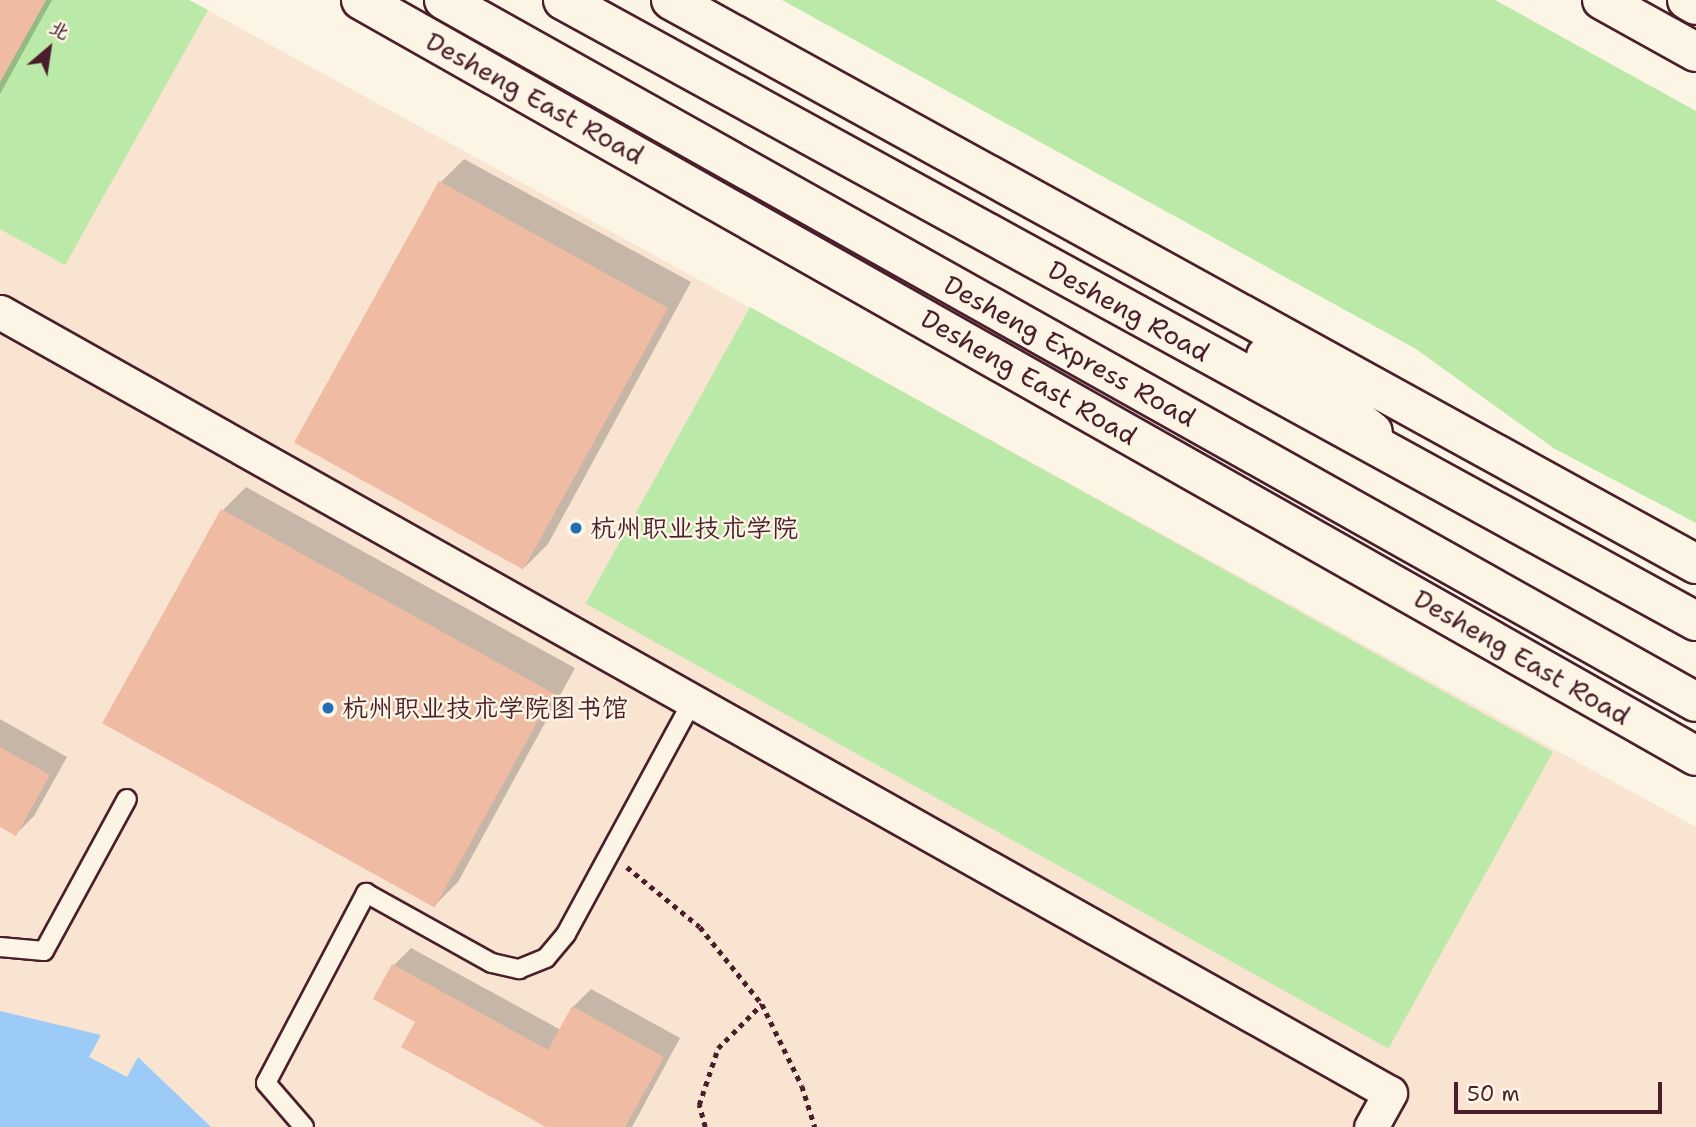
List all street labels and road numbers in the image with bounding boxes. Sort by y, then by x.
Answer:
street label: Desheng East Road [421,25,649,171]
street label: Desheng Road [1043,254,1215,368]
street label: Desheng Express Road [939,269,1201,433]
street label: Desheng East Road [915,302,1143,452]
street label: Desheng East Road [1408,582,1636,732]

